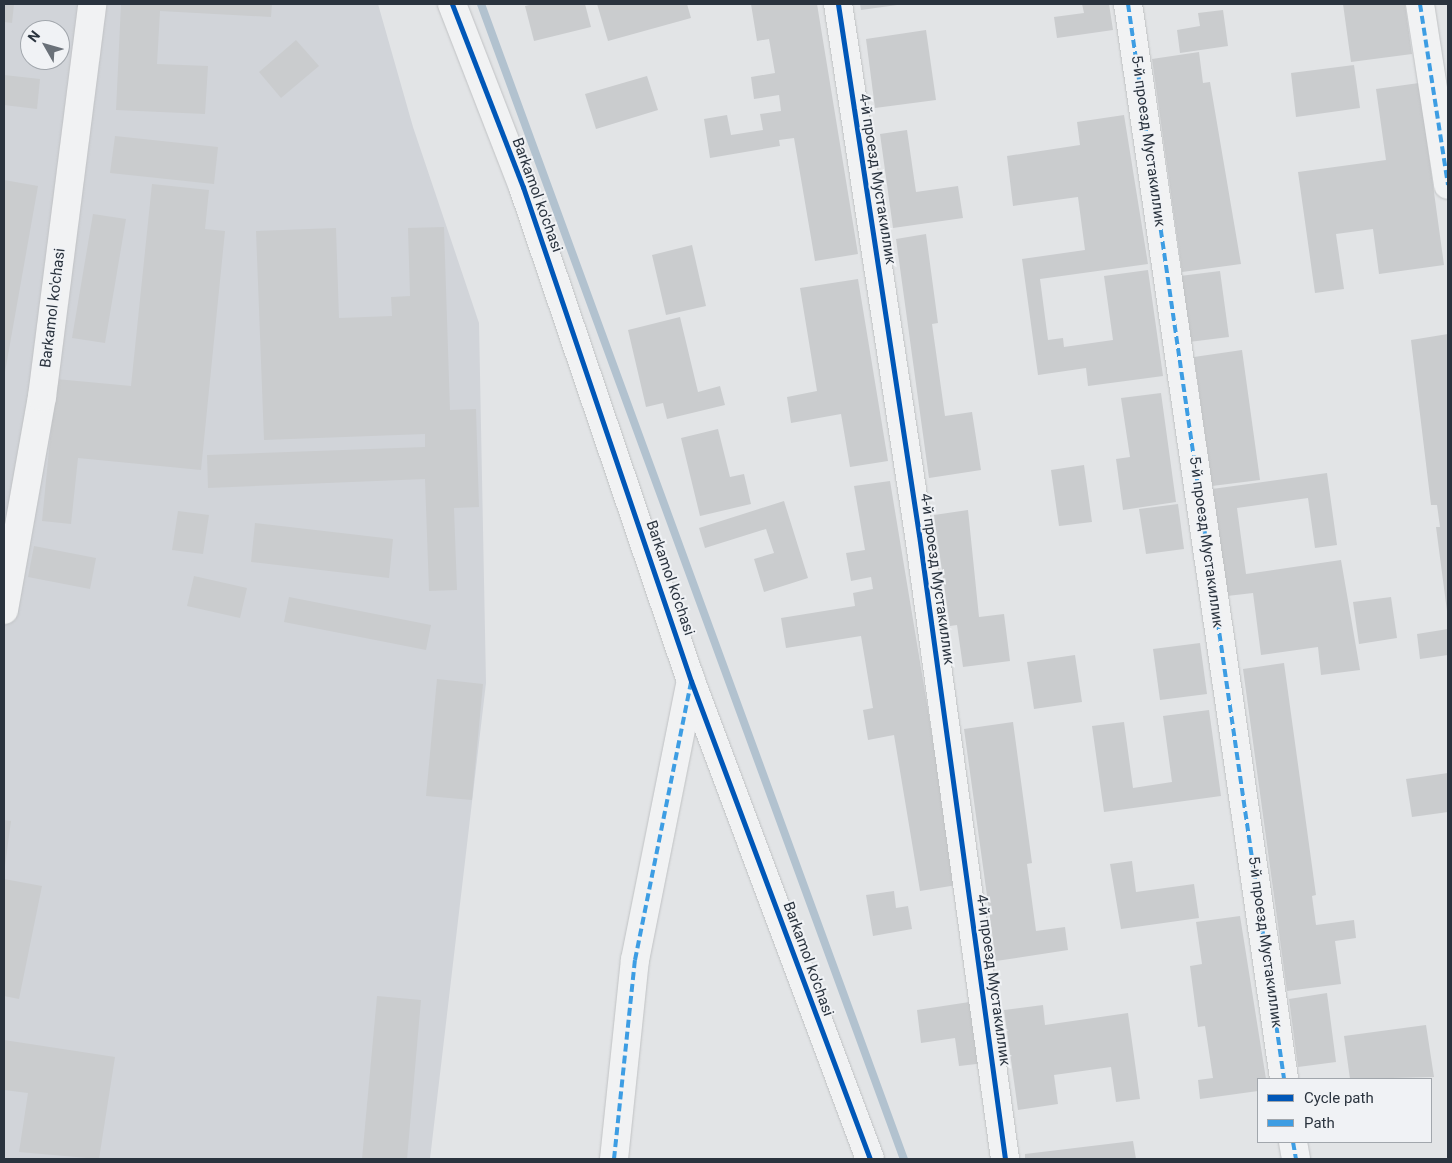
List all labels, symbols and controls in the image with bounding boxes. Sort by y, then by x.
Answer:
north arrow [20,20,70,70]
text: N [25,28,43,45]
street label: 5-й проезд Мустакиллик [1127,54,1169,228]
street label: 4-й проезд Мустакиллик [855,92,899,266]
street label: Barkamol ko'chasi [508,135,566,255]
street label: Barkamol ko'chasi [37,247,69,369]
street label: 5-й проезд Мустакиллик [1185,455,1227,629]
street label: 4-й проезд Мустакиллик [916,492,958,666]
street label: Barkamol ko'chasi [642,518,698,638]
street label: 5-й проезд Мустакиллик [1244,855,1286,1029]
street label: 4-й проезд Мустакиллик [972,893,1014,1067]
street label: Barkamol ko'chasi [779,899,837,1019]
legend [1257,1078,1432,1143]
text: Cycle path [1304,1089,1374,1107]
text: Path [1304,1114,1335,1132]

